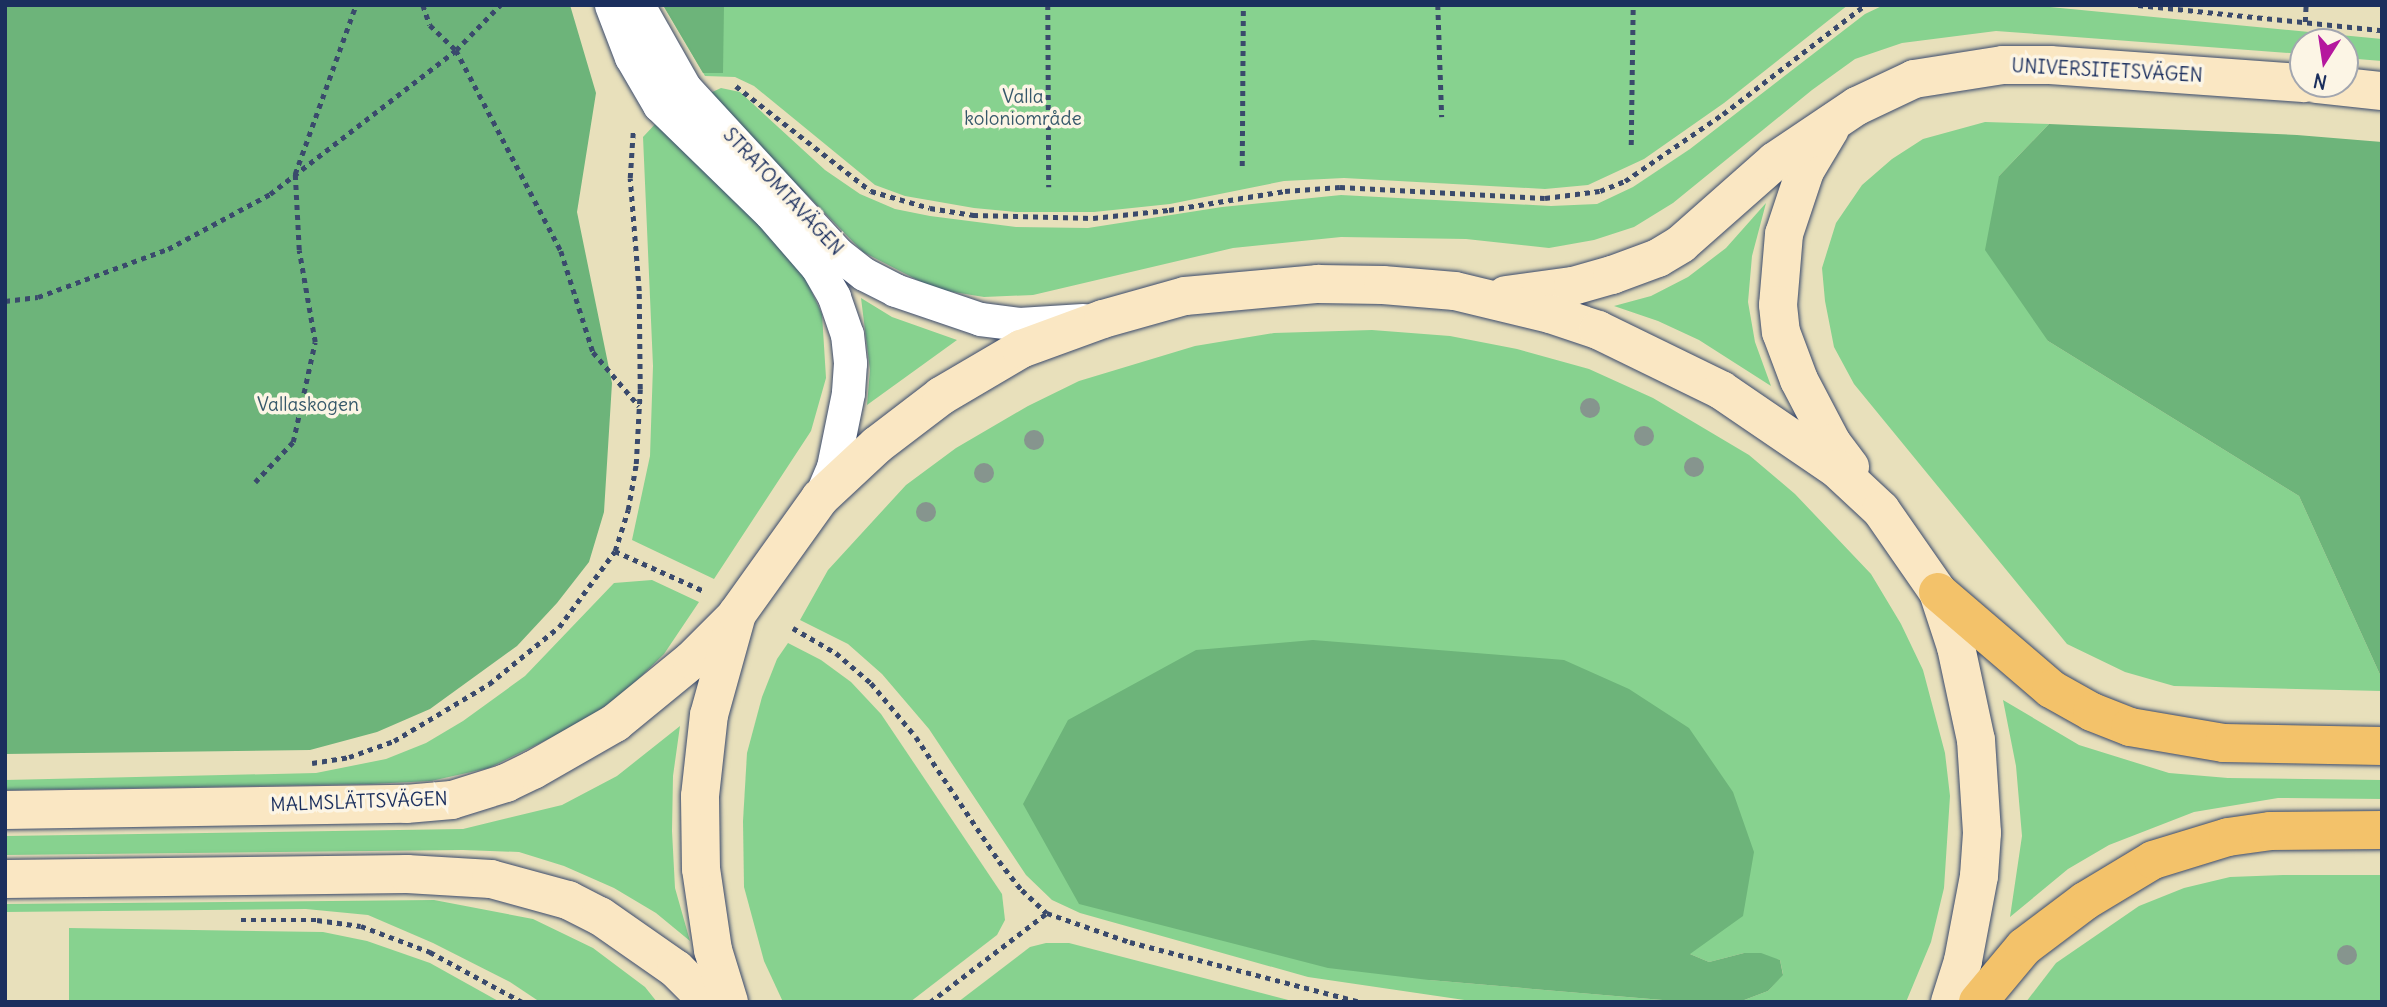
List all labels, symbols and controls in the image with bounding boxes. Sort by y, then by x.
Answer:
north arrow [2289,28,2359,98]
street label: UNIVERSITETSVÄGEN [2011,55,2203,87]
text: N [2311,68,2329,95]
park label: Valla koloniområde [964,86,1082,130]
street label: STRATOMTAVÄGEN [718,124,848,260]
park label: Vallaskogen [257,394,359,416]
street label: MALMSLÄTTSVÄGEN [270,788,448,816]

